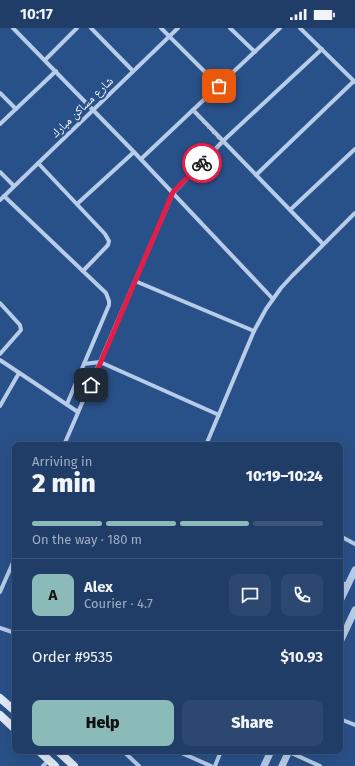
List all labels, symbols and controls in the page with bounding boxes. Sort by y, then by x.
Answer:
text: 10:17 [20,5,53,23]
pin [202,69,236,103]
street label: شارع مساكن مبارك [48,74,117,141]
icon: bag [208,75,230,97]
courier [182,143,222,183]
icon: bike [191,152,213,174]
pin [74,368,108,402]
icon: home [80,374,102,396]
text: Arriving in [32,454,92,469]
text: 10:19–10:24 [246,467,323,485]
text: 2 min [32,468,96,499]
text: On the way · 180 m [32,532,142,547]
button: chat [229,574,271,616]
button: phone [281,574,323,616]
text: Alex [84,578,113,596]
text: A [49,586,57,604]
text: Courier · 4.7 [84,596,153,611]
text: Order #9535 [32,648,113,666]
text: $10.93 [280,648,323,666]
button: Help [32,700,174,746]
button: Share [182,700,323,746]

